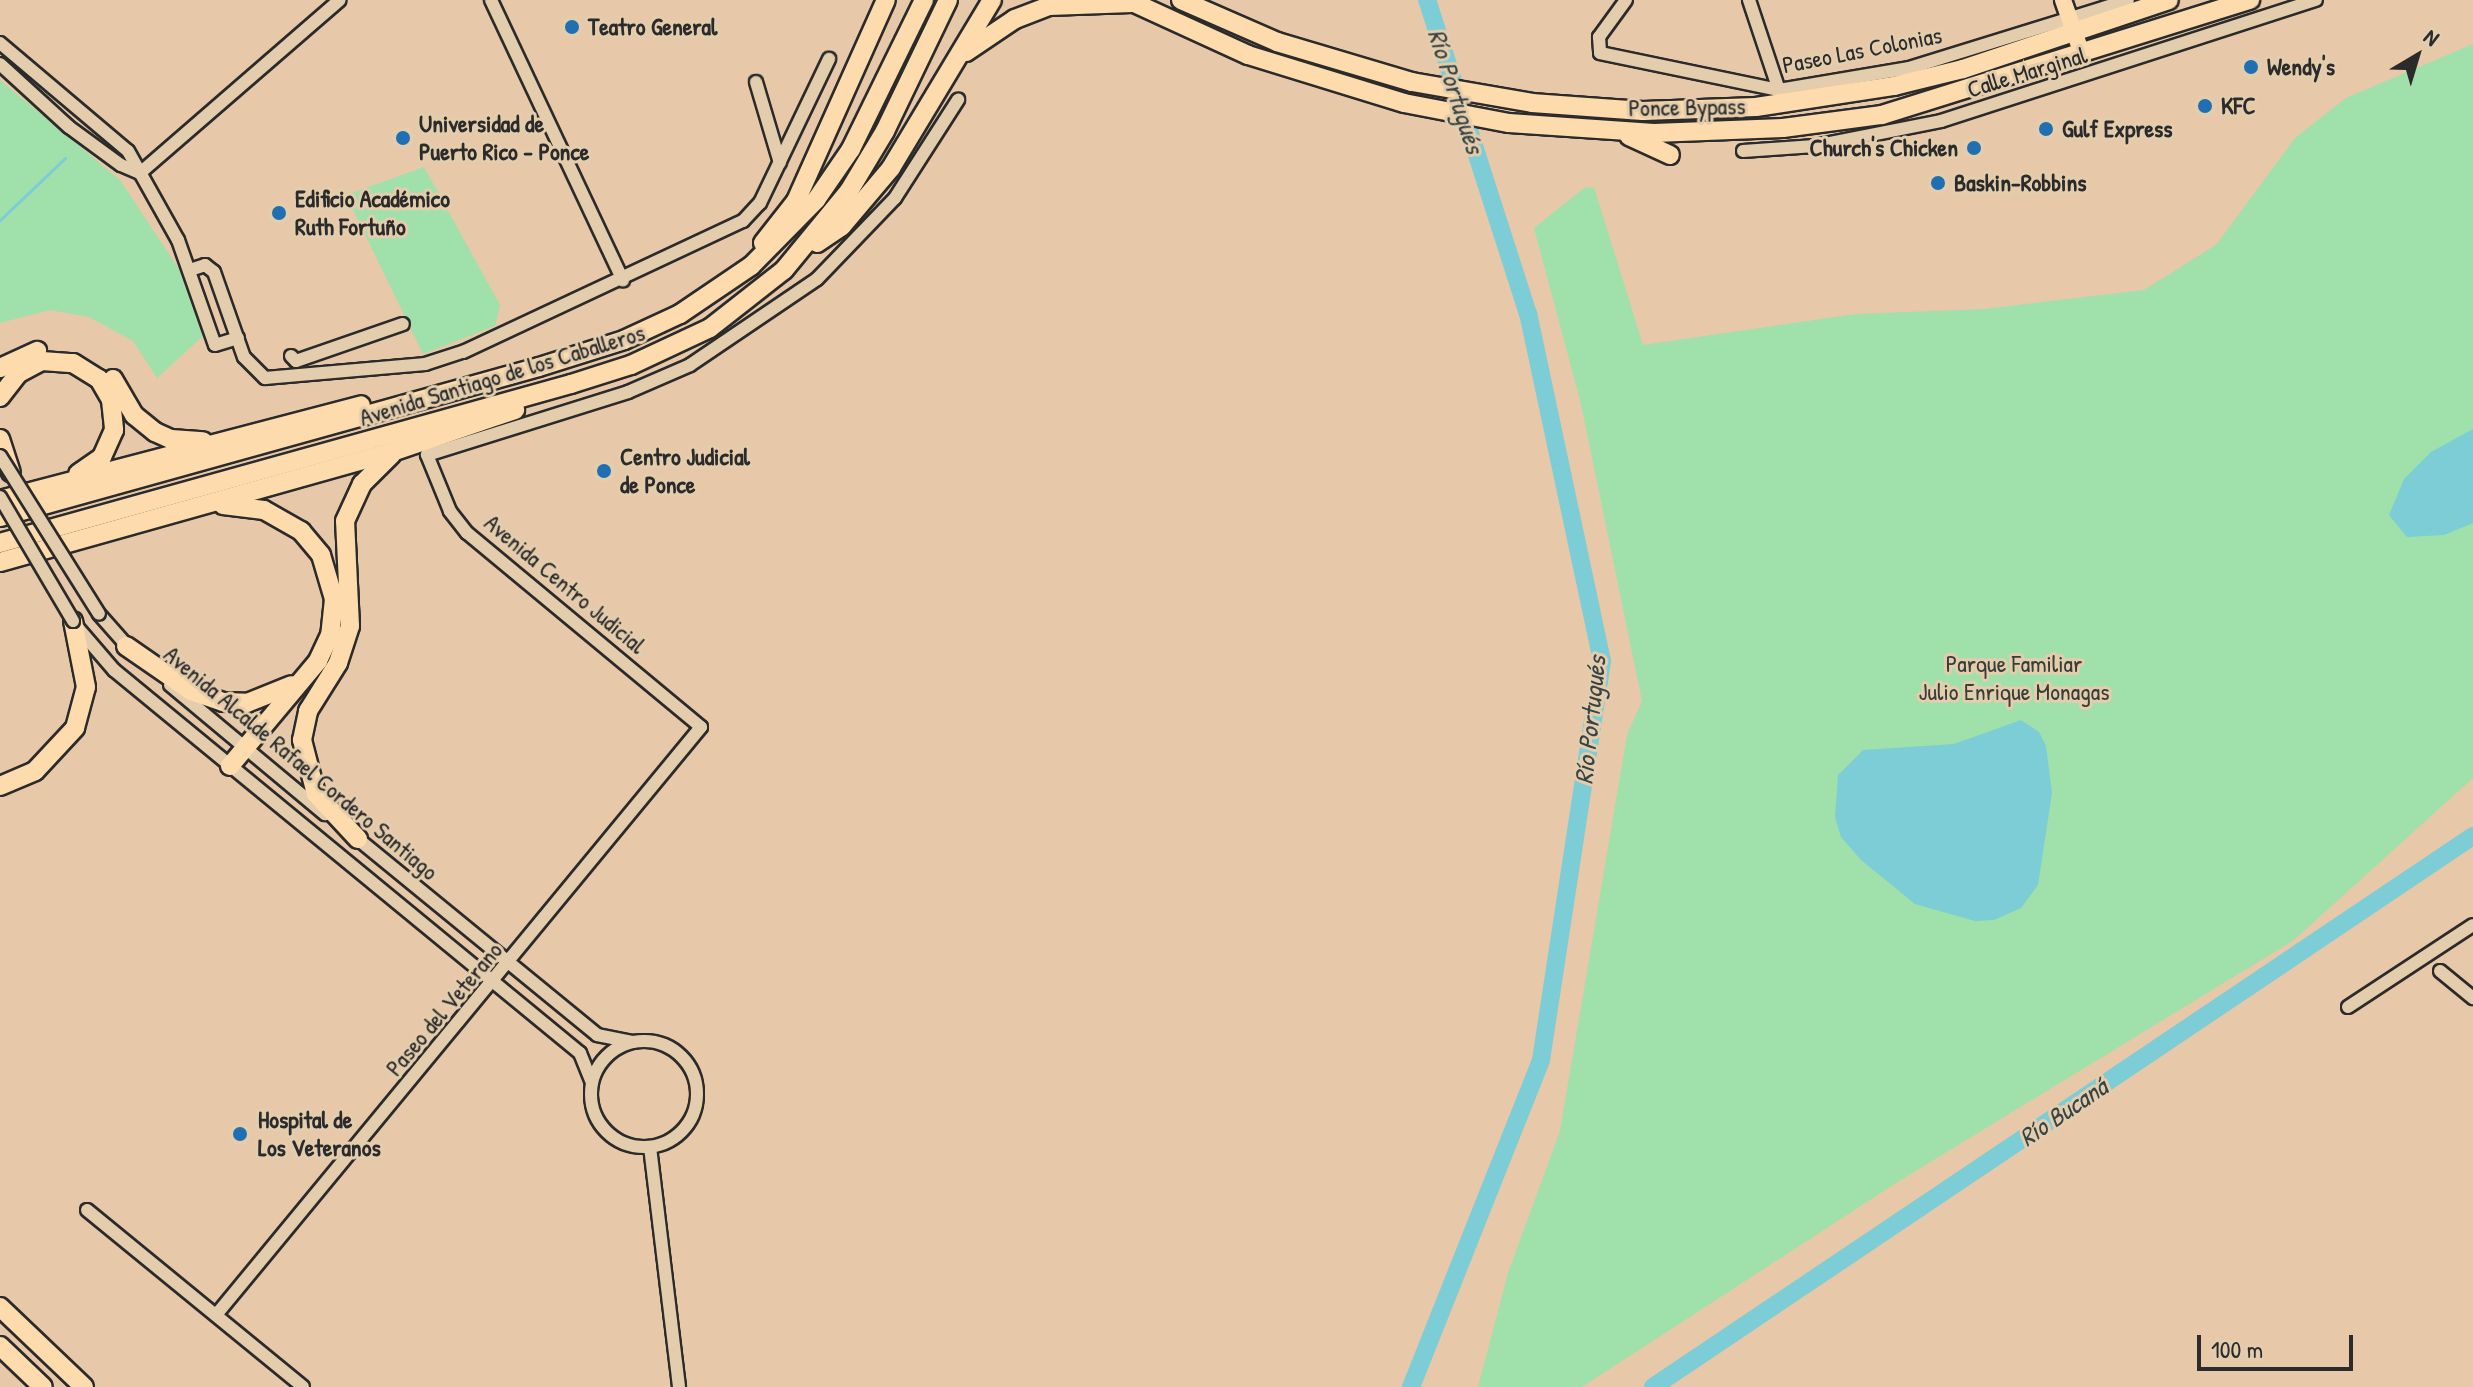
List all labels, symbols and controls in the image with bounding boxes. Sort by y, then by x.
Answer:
place label: Teatro General [588,13,717,41]
north arrow [2377,16,2457,96]
marker: Teatro General [563,18,581,36]
street label: Paseo Las Colonias [1780,20,1944,80]
text: N [2418,22,2446,53]
water label: Río Portugués [1421,25,1491,157]
street label: Calle Marginal [1964,40,2090,104]
place label: Wendy's [2267,53,2335,81]
marker: Wendy's [2242,58,2260,76]
street label: Ponce Bypass [1628,92,1746,122]
place label: KFC [2221,92,2256,120]
marker: KFC [2196,97,2214,115]
place label: Universidad de Puerto Rico - Ponce [419,110,589,166]
place label: Gulf Express [2062,115,2173,143]
marker: Gulf Express [2037,120,2055,138]
marker: Universidad de Puerto Rico - Ponce [394,129,412,147]
place label: Church's Chicken [1810,134,1958,162]
marker: Church's Chicken [1965,139,1983,157]
place label: Baskin-Robbins [1954,169,2087,197]
marker: Baskin-Robbins [1929,174,1947,192]
place label: Edificio Académico Ruth Fortuño [295,185,450,241]
marker: Edificio Académico Ruth Fortuño [270,204,288,222]
street label: Avenida Santiago de los Caballeros [356,318,648,432]
place label: Centro Judicial de Ponce [620,443,750,499]
marker: Centro Judicial de Ponce [595,462,613,480]
street label: Avenida Centro Judicial [479,508,651,660]
street label: Avenida Alcalde Rafael Cordero Santiago [158,640,444,886]
park label: Parque Familiar Julio Enrique Monagas [1919,650,2109,706]
water label: Río Portugués [1568,654,1612,786]
street label: Paseo del Veterano [380,936,508,1082]
water label: Río Bucaná [2013,1071,2113,1153]
place label: Hospital de Los Veteranos [258,1106,381,1162]
marker: Hospital de Los Veteranos [229,1123,251,1145]
scale bar [2201,1319,2357,1369]
text: 100 m [2211,1333,2263,1365]

